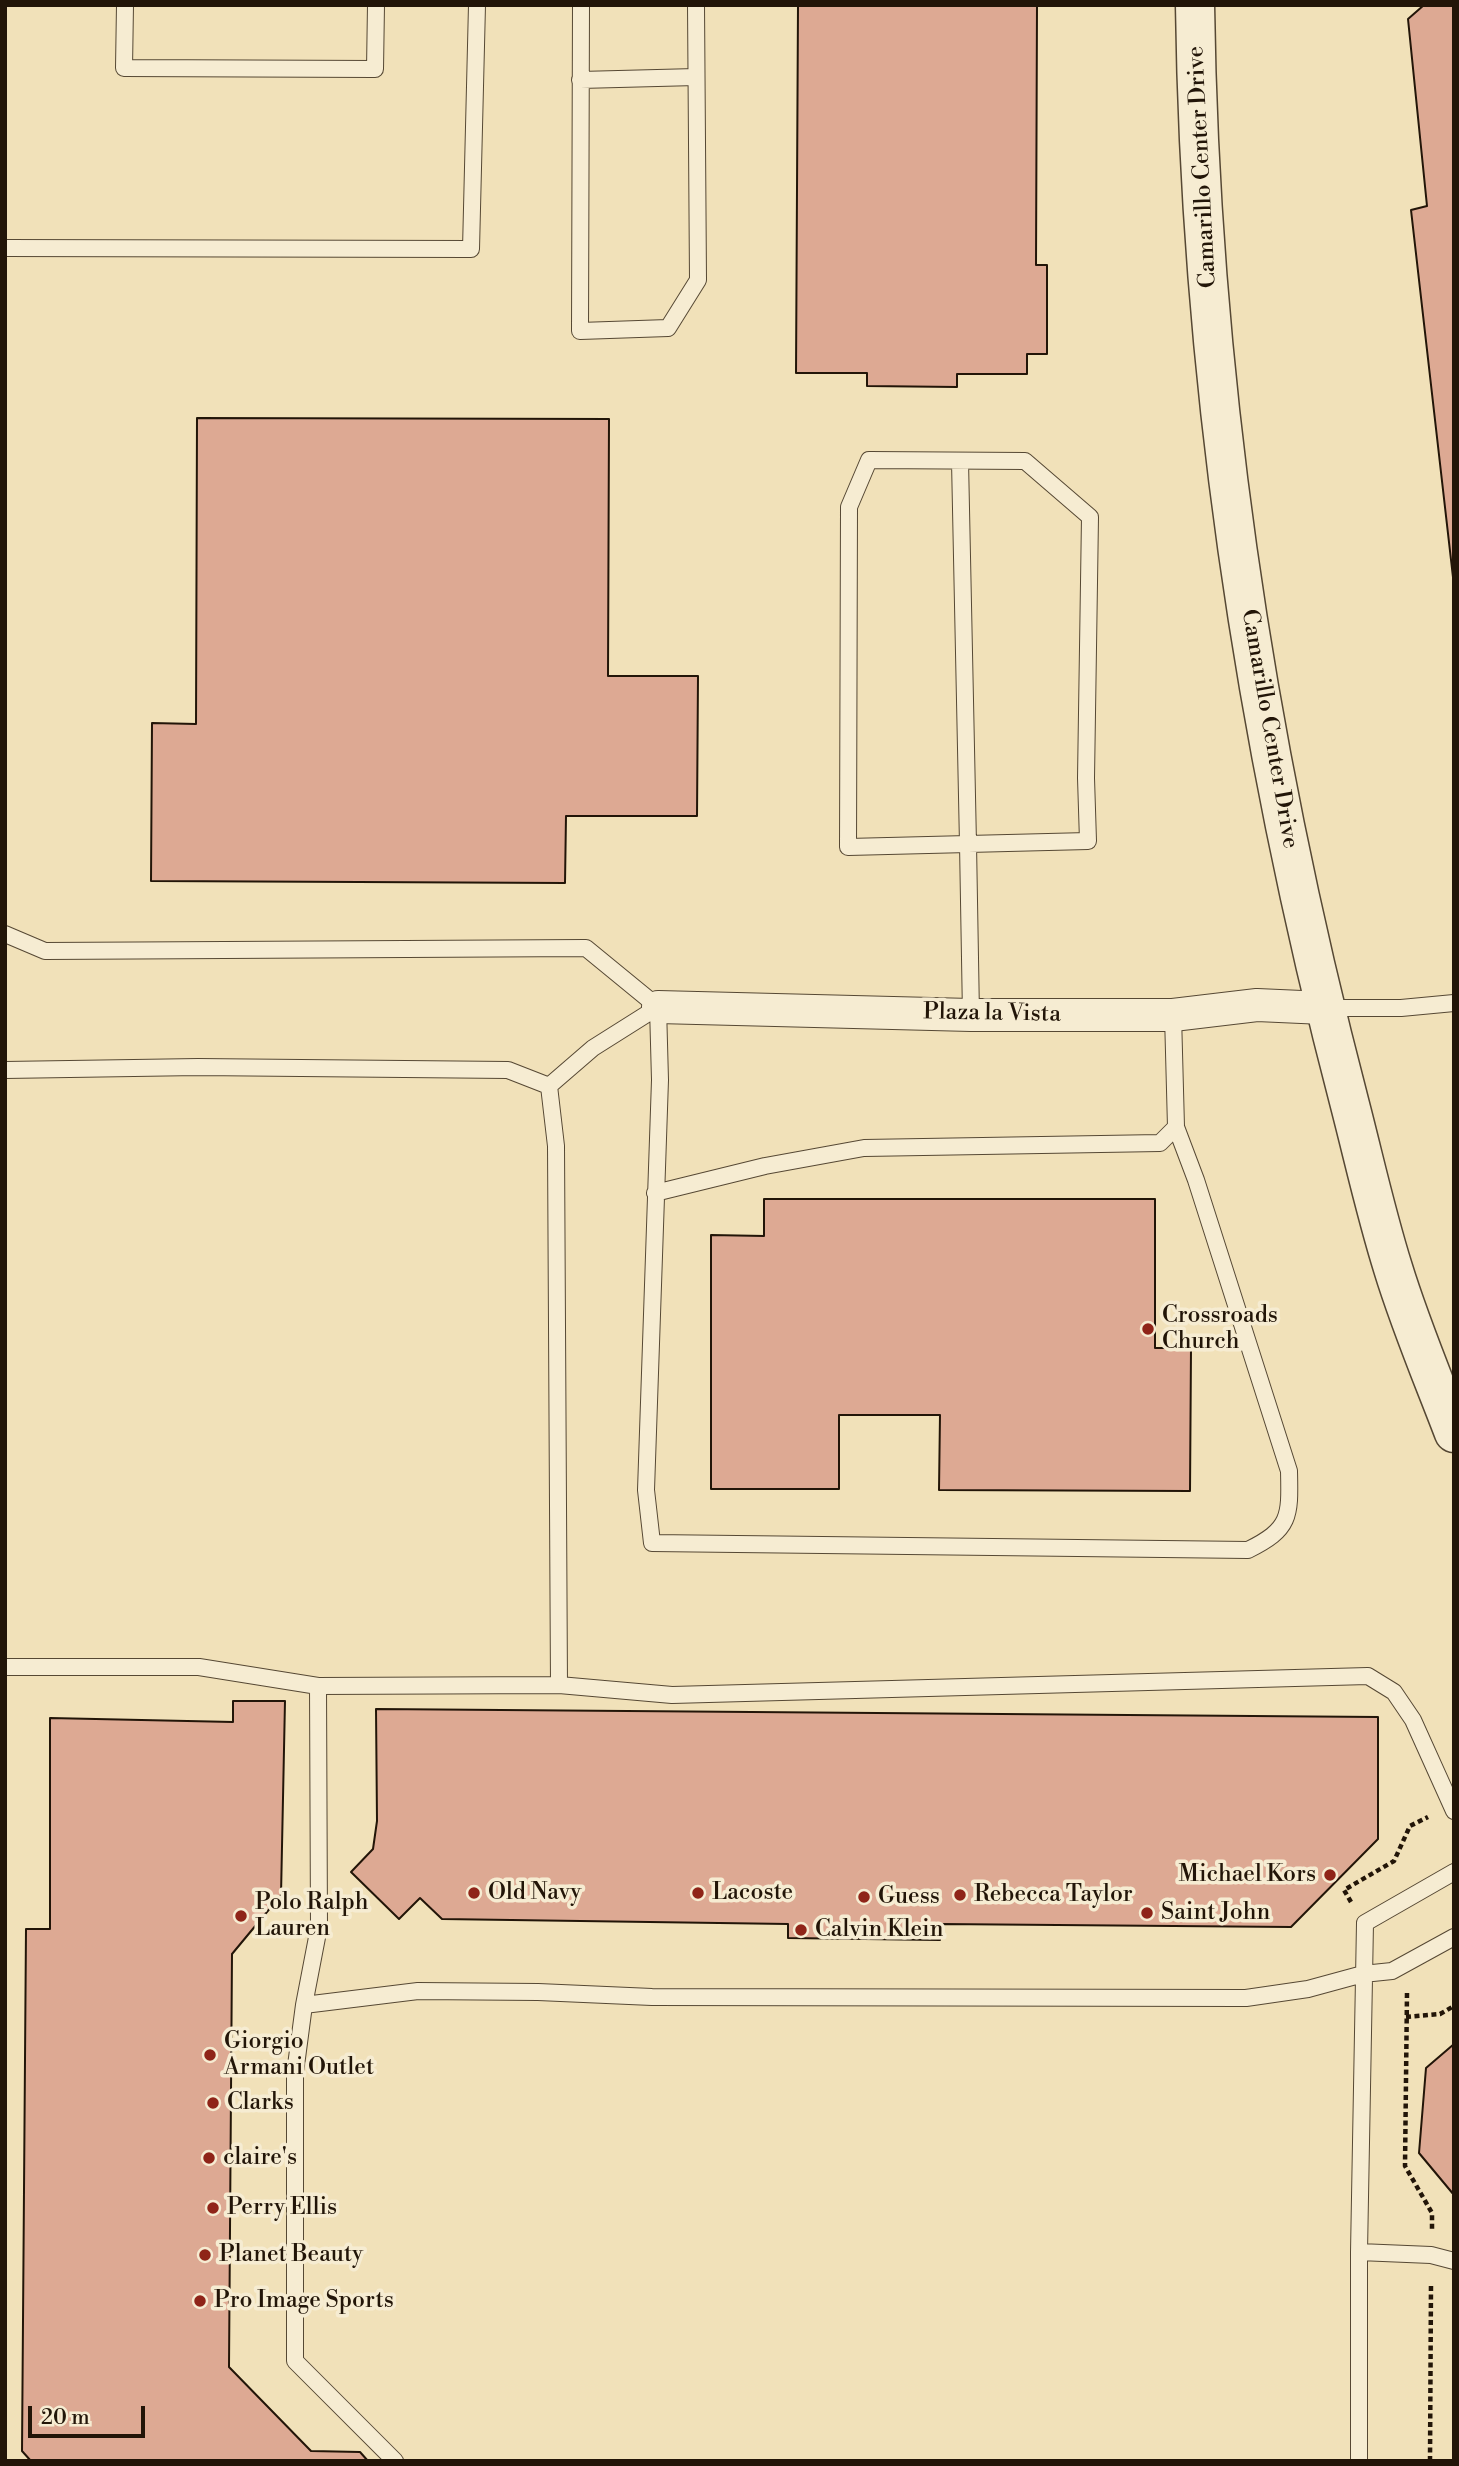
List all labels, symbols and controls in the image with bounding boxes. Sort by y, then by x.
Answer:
street label: Camarillo Center Drive [1183,45,1223,289]
street label: Camarillo Center Drive [1234,607,1304,851]
street label: Plaza la Vista [923,999,1061,1029]
place label: Crossroads Church [1162,1302,1278,1356]
marker: Crossroads Church [1140,1321,1156,1337]
place label: Michael Kors [1179,1861,1316,1889]
marker: Michael Kors [1322,1867,1338,1883]
place label: Old Navy [488,1879,581,1907]
place label: Lacoste [712,1879,793,1907]
place label: Rebecca Taylor [974,1881,1133,1909]
place label: Guess [878,1883,940,1911]
marker: Old Navy [466,1885,482,1901]
marker: Lacoste [690,1885,706,1901]
marker: Rebecca Taylor [952,1887,968,1903]
place label: Polo Ralph Lauren [255,1889,368,1943]
marker: Guess [856,1889,872,1905]
place label: Saint John [1161,1899,1270,1927]
marker: Saint John [1139,1905,1155,1921]
marker: Polo Ralph Lauren [233,1908,249,1924]
place label: Calvin Klein [815,1916,943,1944]
marker: Calvin Klein [793,1922,809,1938]
place label: Giorgio Armani Outlet [224,2028,374,2082]
marker: Giorgio Armani Outlet [202,2047,218,2063]
place label: Clarks [227,2089,294,2117]
marker: Clarks [205,2095,221,2111]
place label: claire's [223,2144,297,2172]
marker: claire's [201,2150,217,2166]
place label: Perry Ellis [227,2194,337,2222]
marker: Perry Ellis [205,2200,221,2216]
place label: Planet Beauty [219,2241,363,2269]
marker: Planet Beauty [197,2247,213,2263]
place label: Pro Image Sports [214,2287,394,2315]
marker: Pro Image Sports [192,2293,208,2309]
scale bar [32,2392,149,2436]
text: 20 m [41,2405,90,2431]

